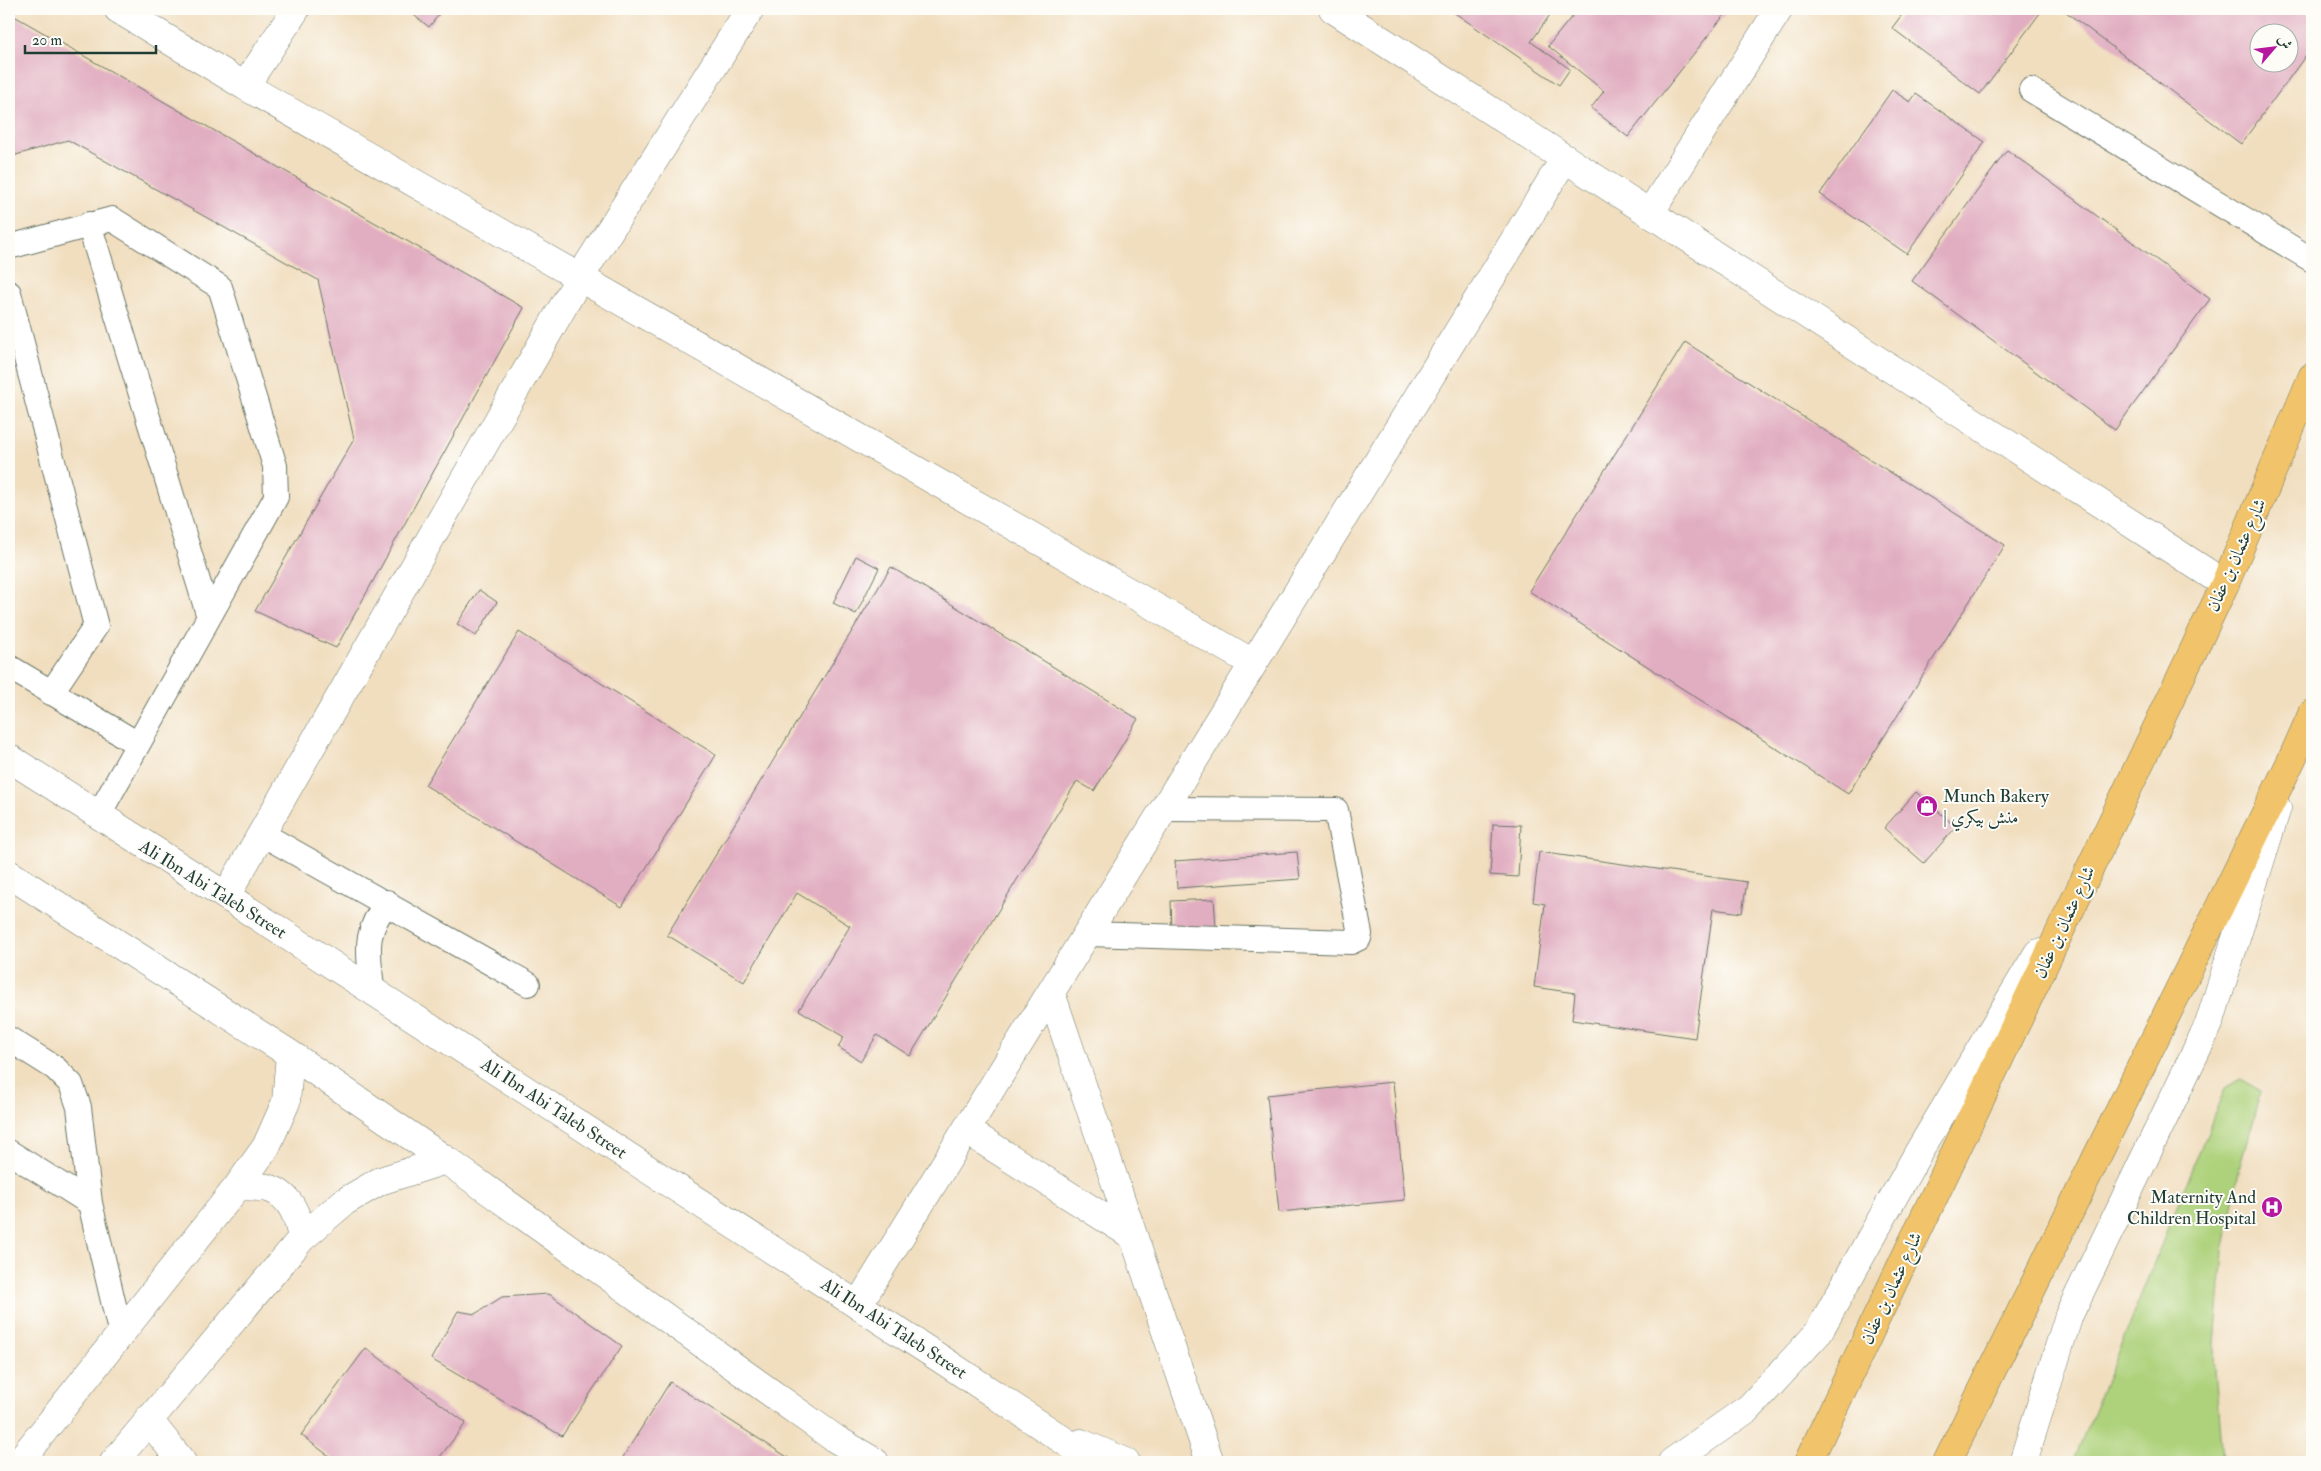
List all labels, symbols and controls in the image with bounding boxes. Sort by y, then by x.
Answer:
scale bar [25,22,156,54]
north arrow [2248,22,2298,72]
text: 20 m [32,31,62,50]
text: ش [2274,32,2296,52]
street label: شارع عثمان بن عفان [2201,495,2274,617]
place label: Munch Bakery | منش بيكري [1943,785,2050,832]
shop icon: Munch Bakery | منش بيكري [1915,794,1939,818]
street label: Ali Ibn Abi Taleb Street [134,834,291,944]
street label: شارع عثمان بن عفان [2028,862,2103,983]
street label: Ali Ibn Abi Taleb Street [476,1052,631,1164]
place label: Maternity And Children Hospital [2127,1186,2256,1230]
hospital icon: Maternity And Children Hospital [2260,1195,2284,1219]
street label: شارع عثمان بن عفان [1855,1228,1930,1349]
street label: Ali Ibn Abi Taleb Street [816,1272,971,1384]

